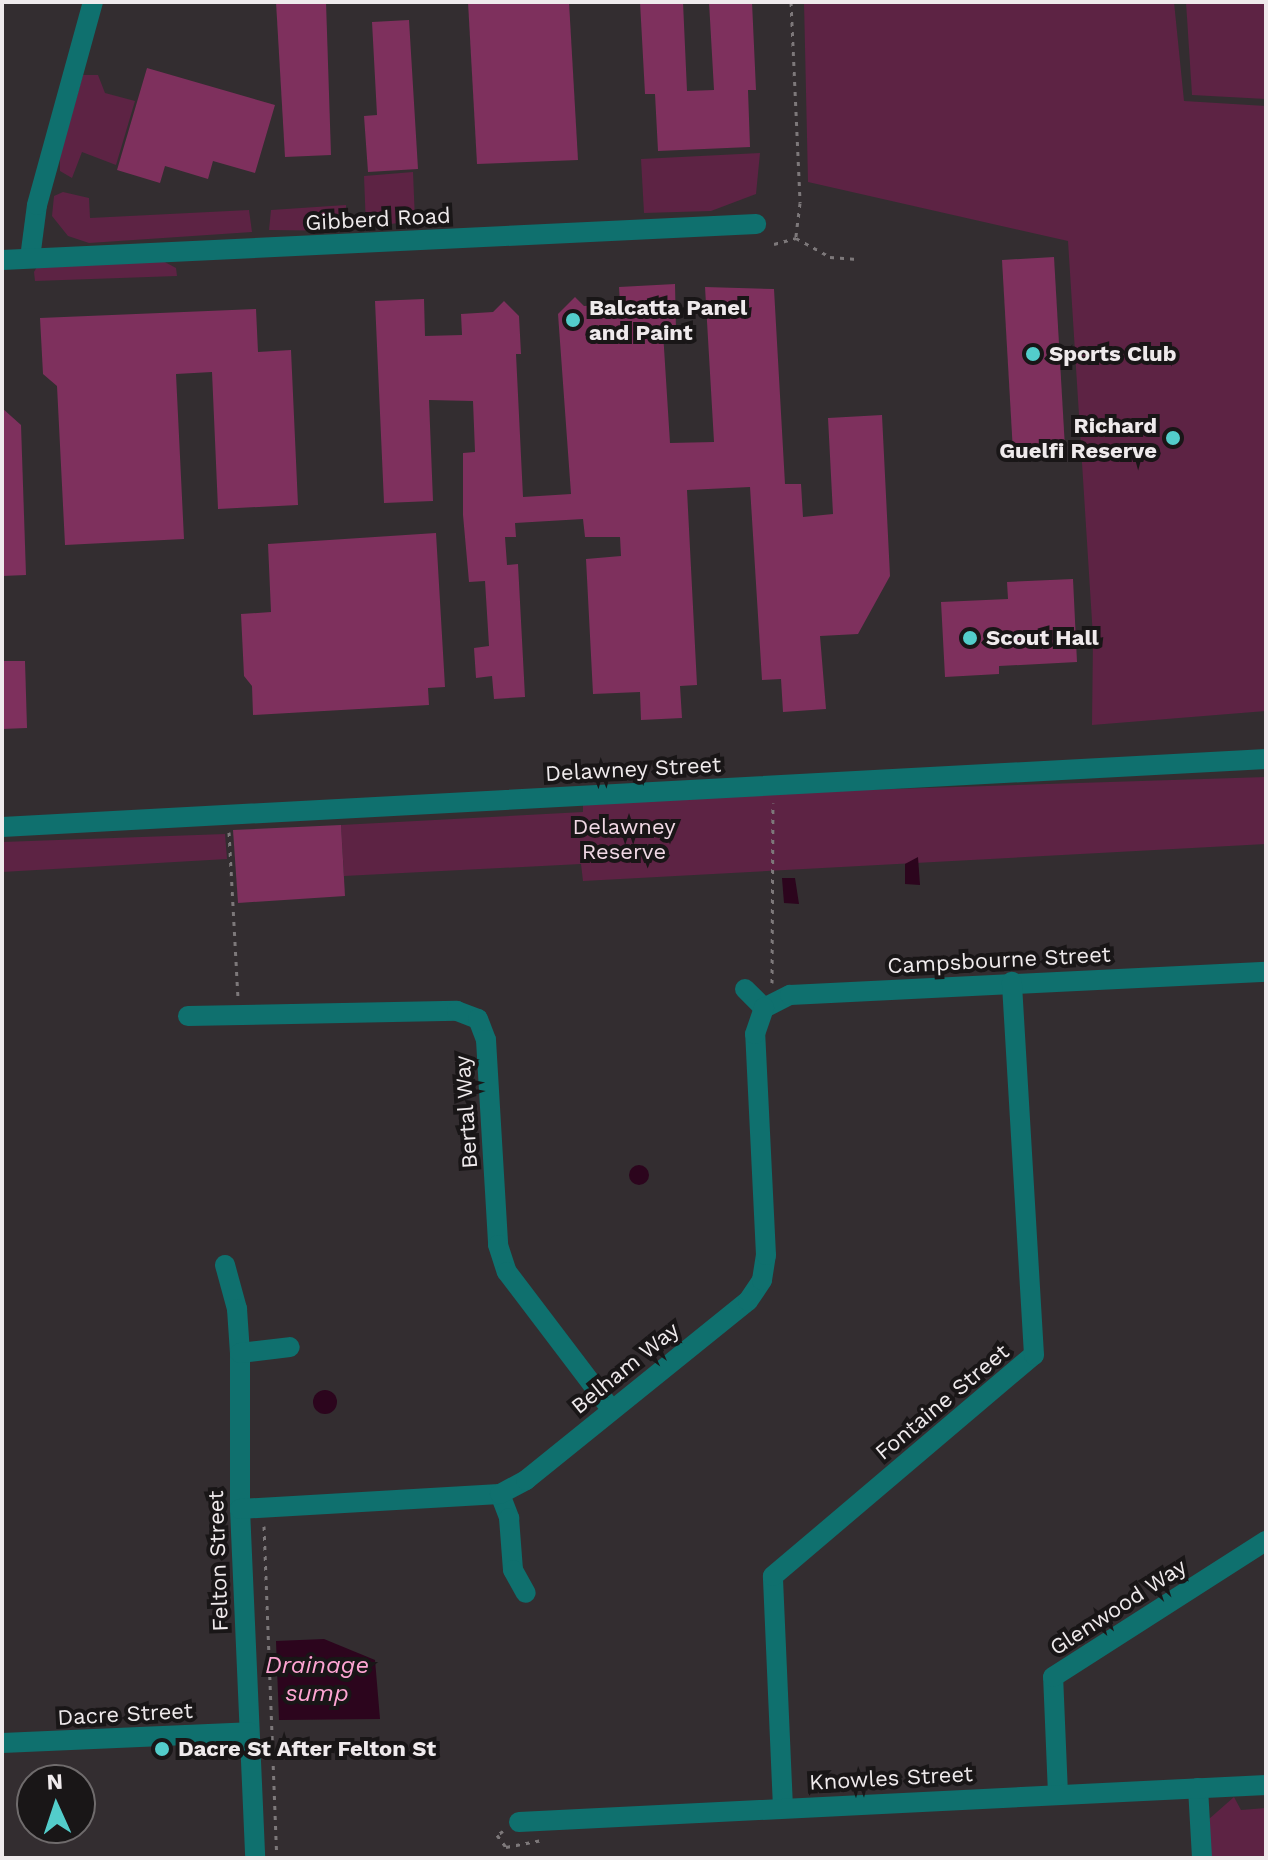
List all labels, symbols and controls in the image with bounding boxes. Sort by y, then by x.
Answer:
street label: Gibberd Road [305,202,451,236]
place label: Balcatta Panel and Paint [589,294,747,346]
marker: Balcatta Panel and Paint [564,311,582,329]
place label: Sports Club [1049,341,1177,367]
marker: Sports Club [1024,345,1042,363]
place label: Richard Guelfi Reserve [999,412,1157,464]
marker: Richard Guelfi Reserve [1164,429,1182,447]
place label: Scout Hall [986,625,1099,651]
marker: Scout Hall [961,629,979,647]
street label: Delawney Street [544,751,722,787]
park label: Delawney Reserve [572,813,676,864]
street label: Campsbourne Street [887,941,1111,979]
street label: Bertal Way [449,1054,483,1170]
street label: Belham Way [565,1316,685,1420]
street label: Fontaine Street [870,1338,1014,1466]
street label: Felton Street [202,1490,234,1632]
street label: Glenwood Way [1045,1553,1191,1661]
water label: Drainage sump [265,1652,369,1708]
street label: Dacre Street [57,1697,193,1731]
place label: Dacre St After Felton St [178,1736,437,1762]
marker: Dacre St After Felton St [153,1740,171,1758]
street label: Knowles Street [808,1761,974,1795]
north arrow [16,1764,96,1844]
text: N [46,1769,64,1794]

